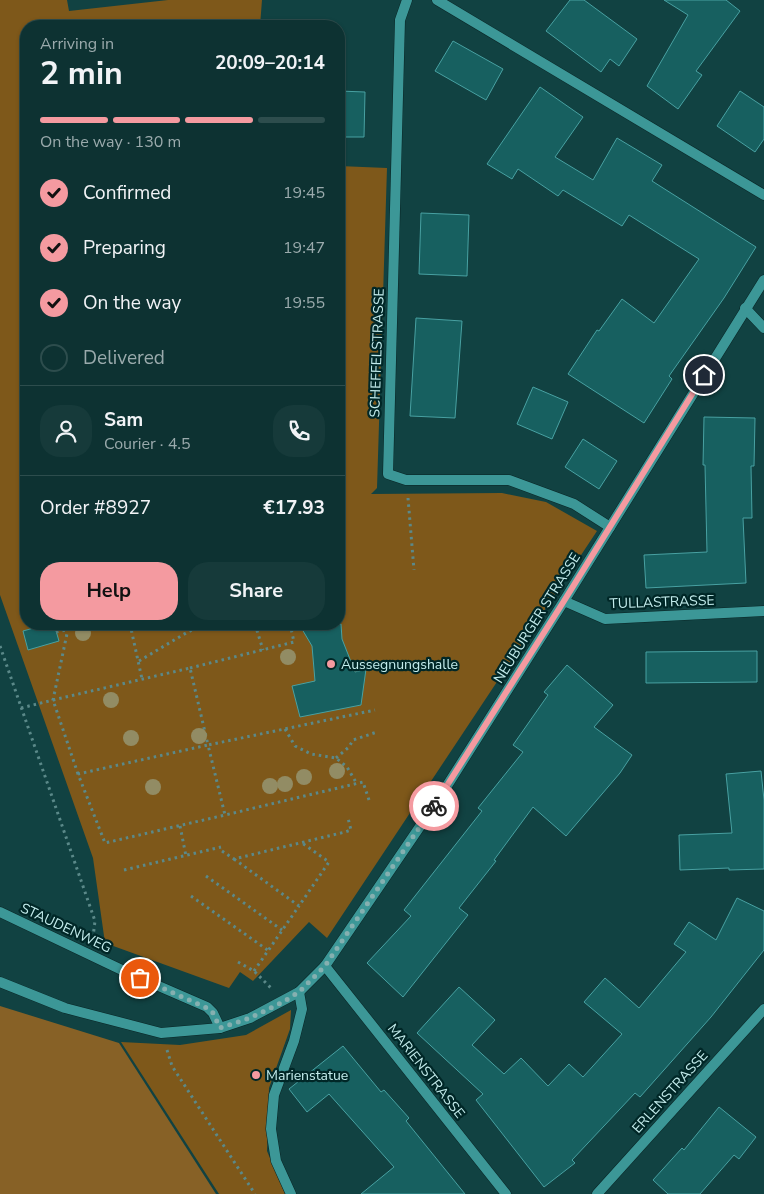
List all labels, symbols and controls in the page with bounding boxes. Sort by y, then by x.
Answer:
text: Arriving in [40,33,114,55]
text: 20:09–20:14 [215,50,325,76]
text: 2 min [40,52,123,95]
text: On the way · 130 m [40,131,181,153]
icon: check [40,179,68,207]
text: Confirmed [83,180,171,206]
text: 19:45 [283,182,325,204]
icon: check [40,234,68,262]
text: Preparing [83,235,166,261]
text: 19:47 [283,237,325,259]
street label: SCHEFFELSTRASSE [365,288,389,418]
icon: check [40,289,68,317]
text: On the way [83,290,181,316]
text: 19:55 [283,292,325,314]
text: Delivered [83,345,165,371]
pin [683,354,725,396]
icon: home [690,361,718,389]
button: person [40,405,92,457]
button: phone [273,405,325,457]
text: Sam [104,407,143,433]
text: Courier · 4.5 [104,433,190,455]
text: Order #8927 [40,495,151,521]
text: €17.93 [263,495,325,521]
street label: NEUBURGER STRASSE [489,549,585,687]
button: Help [40,562,178,620]
button: Share [188,562,325,620]
street label: TULLASTRASSE [609,591,715,613]
place label: Aussegnungshalle [341,655,458,674]
marker: Aussegnungshalle [325,658,337,670]
courier [409,781,459,831]
icon: bike [420,792,448,820]
street label: STAUDENWEG [17,899,115,957]
pin [119,957,161,999]
icon: bag [126,964,154,992]
street label: MARIENSTRASSE [383,1020,469,1122]
street label: ERLENSTRASSE [628,1047,712,1137]
place label: Marienstatue [266,1066,348,1085]
marker: Marienstatue [250,1069,262,1081]

